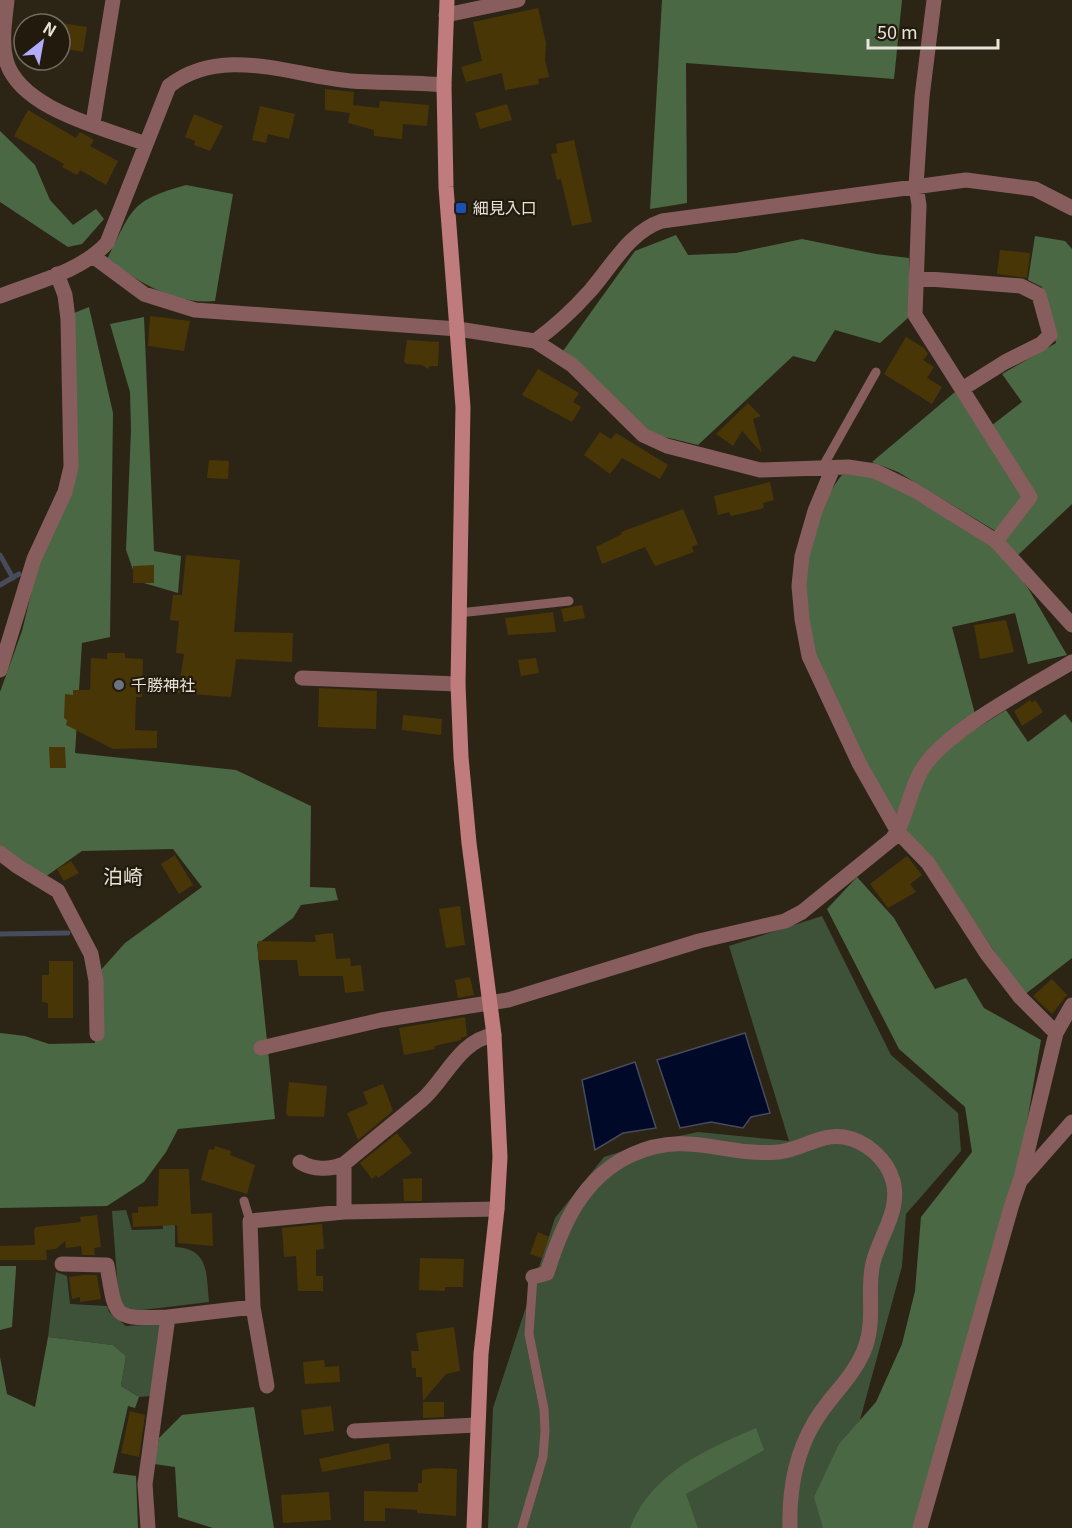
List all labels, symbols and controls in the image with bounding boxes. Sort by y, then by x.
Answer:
north arrow [12,12,72,72]
scale bar [868,12,998,50]
text: N [39,15,62,42]
text: 50 m [877,18,918,44]
place label: 細見入口 [473,195,537,219]
marker: 細見入口 [454,201,468,215]
place label: 千勝神社 [131,672,195,696]
marker: 千勝神社 [112,678,126,692]
district label: 泊崎 [103,861,143,890]

